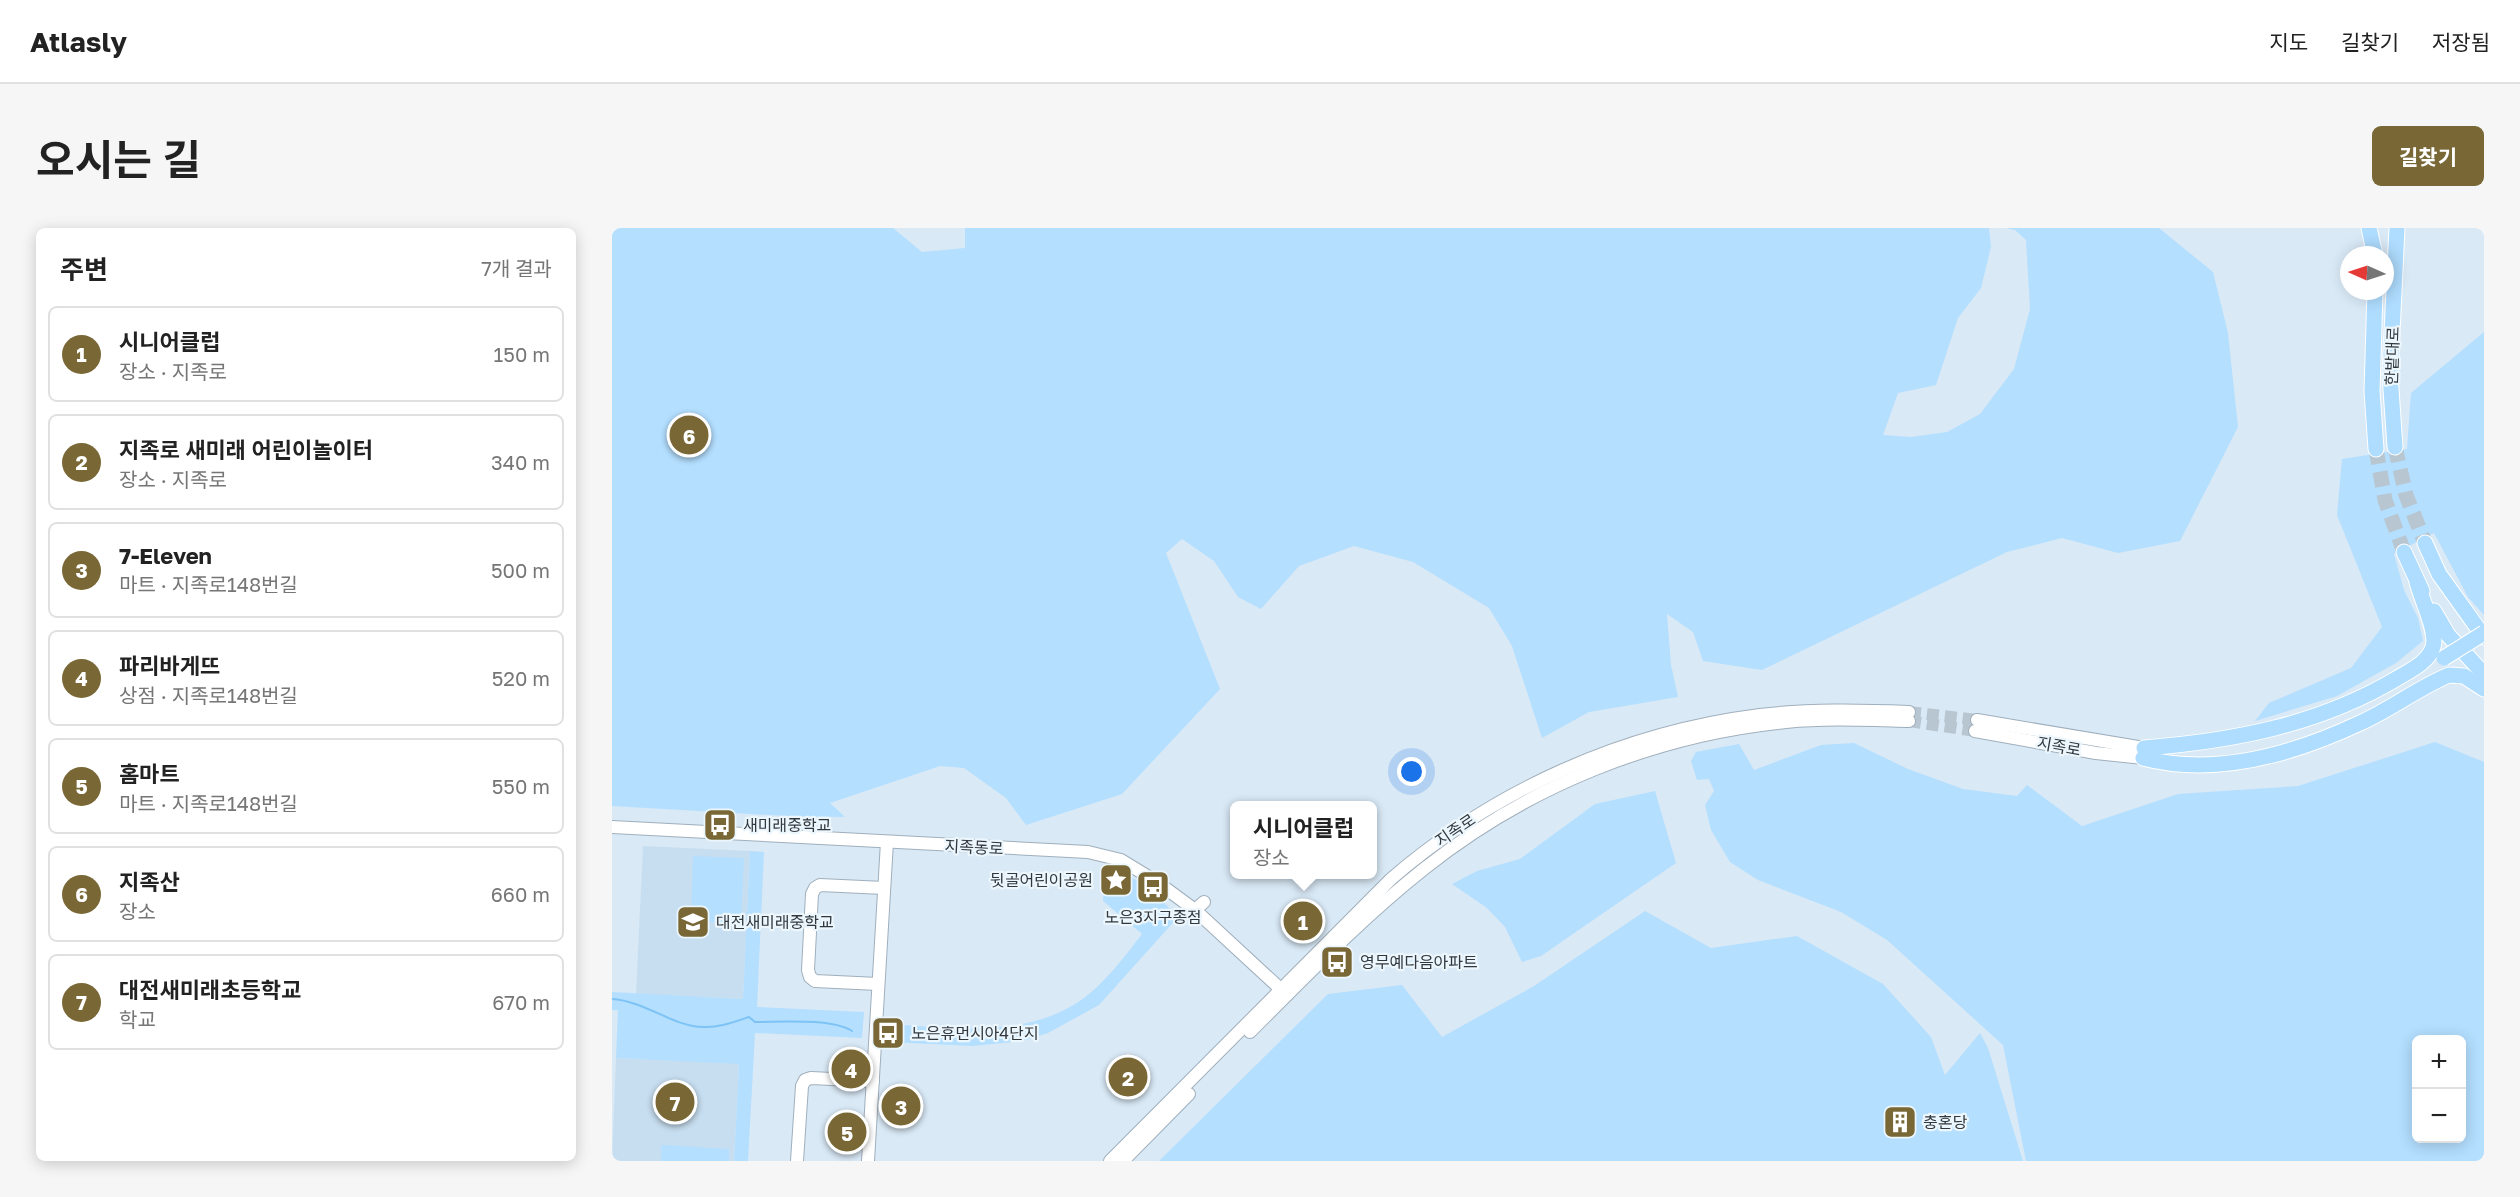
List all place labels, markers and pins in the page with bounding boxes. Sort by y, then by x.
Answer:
pin: 6 [670,412,709,458]
bus stop icon: 새미래중학교 [702,807,738,843]
place label: 새미래중학교 [743,815,831,835]
place icon: 뒷골어린이공원 [1098,862,1134,898]
bus stop icon: 노은3지구종점 [1135,869,1171,905]
place label: 뒷골어린이공원 [990,870,1093,890]
pin: 1 [1284,898,1322,944]
school or university icon: 대전새미래중학교 [675,904,711,940]
place label: 노은3지구종점 [1104,907,1202,927]
place label: 대전새미래중학교 [716,912,834,932]
bus stop icon: 영무예다음아파트 [1319,944,1355,980]
place label: 영무예다음아파트 [1360,952,1478,972]
bus stop icon: 노은휴먼시아4단지 [870,1015,906,1051]
place label: 노은휴먼시아4단지 [911,1023,1039,1043]
pin: 4 [832,1046,870,1092]
pin: 2 [1108,1054,1148,1100]
pin: 7 [656,1080,694,1124]
pin: 3 [882,1084,920,1128]
building icon: 충혼당 [1882,1104,1918,1140]
pin: 5 [828,1110,866,1154]
place label: 충혼당 [1923,1112,1967,1132]

